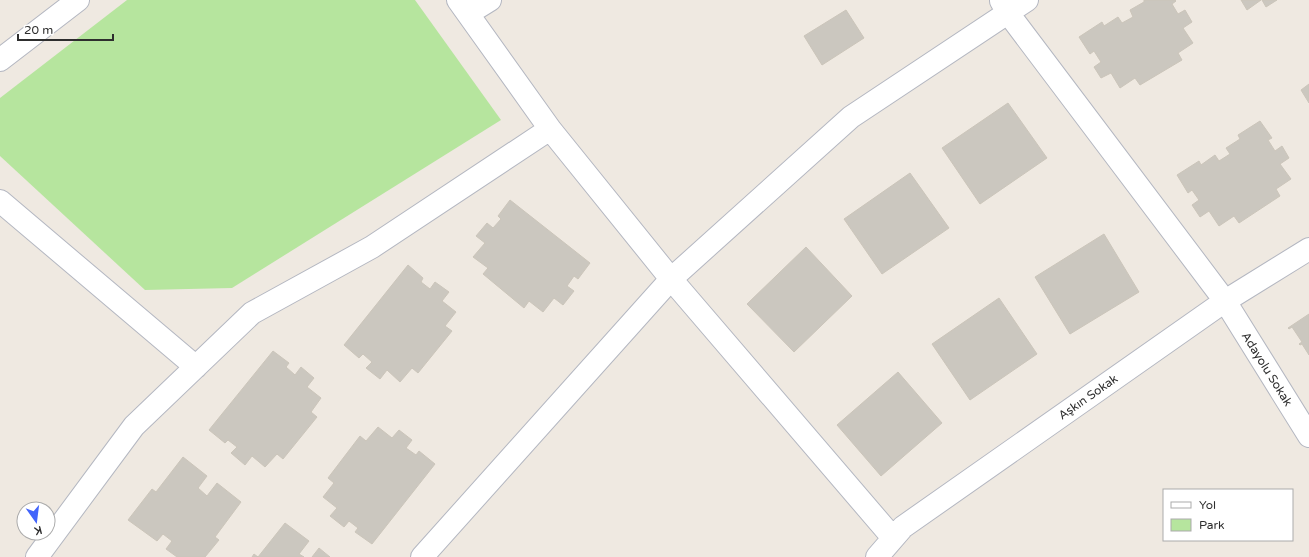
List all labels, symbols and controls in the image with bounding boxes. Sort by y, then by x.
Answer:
scale bar [18,16,113,42]
text: 20 m [24,23,53,37]
street label: Adayolu Sokak [1239,329,1296,409]
street label: Aşkın Sokak [1056,371,1121,423]
legend [1163,489,1293,541]
text: Yol [1199,498,1216,512]
north arrow [16,501,56,541]
text: Park [1199,518,1225,532]
text: K [33,523,43,538]

